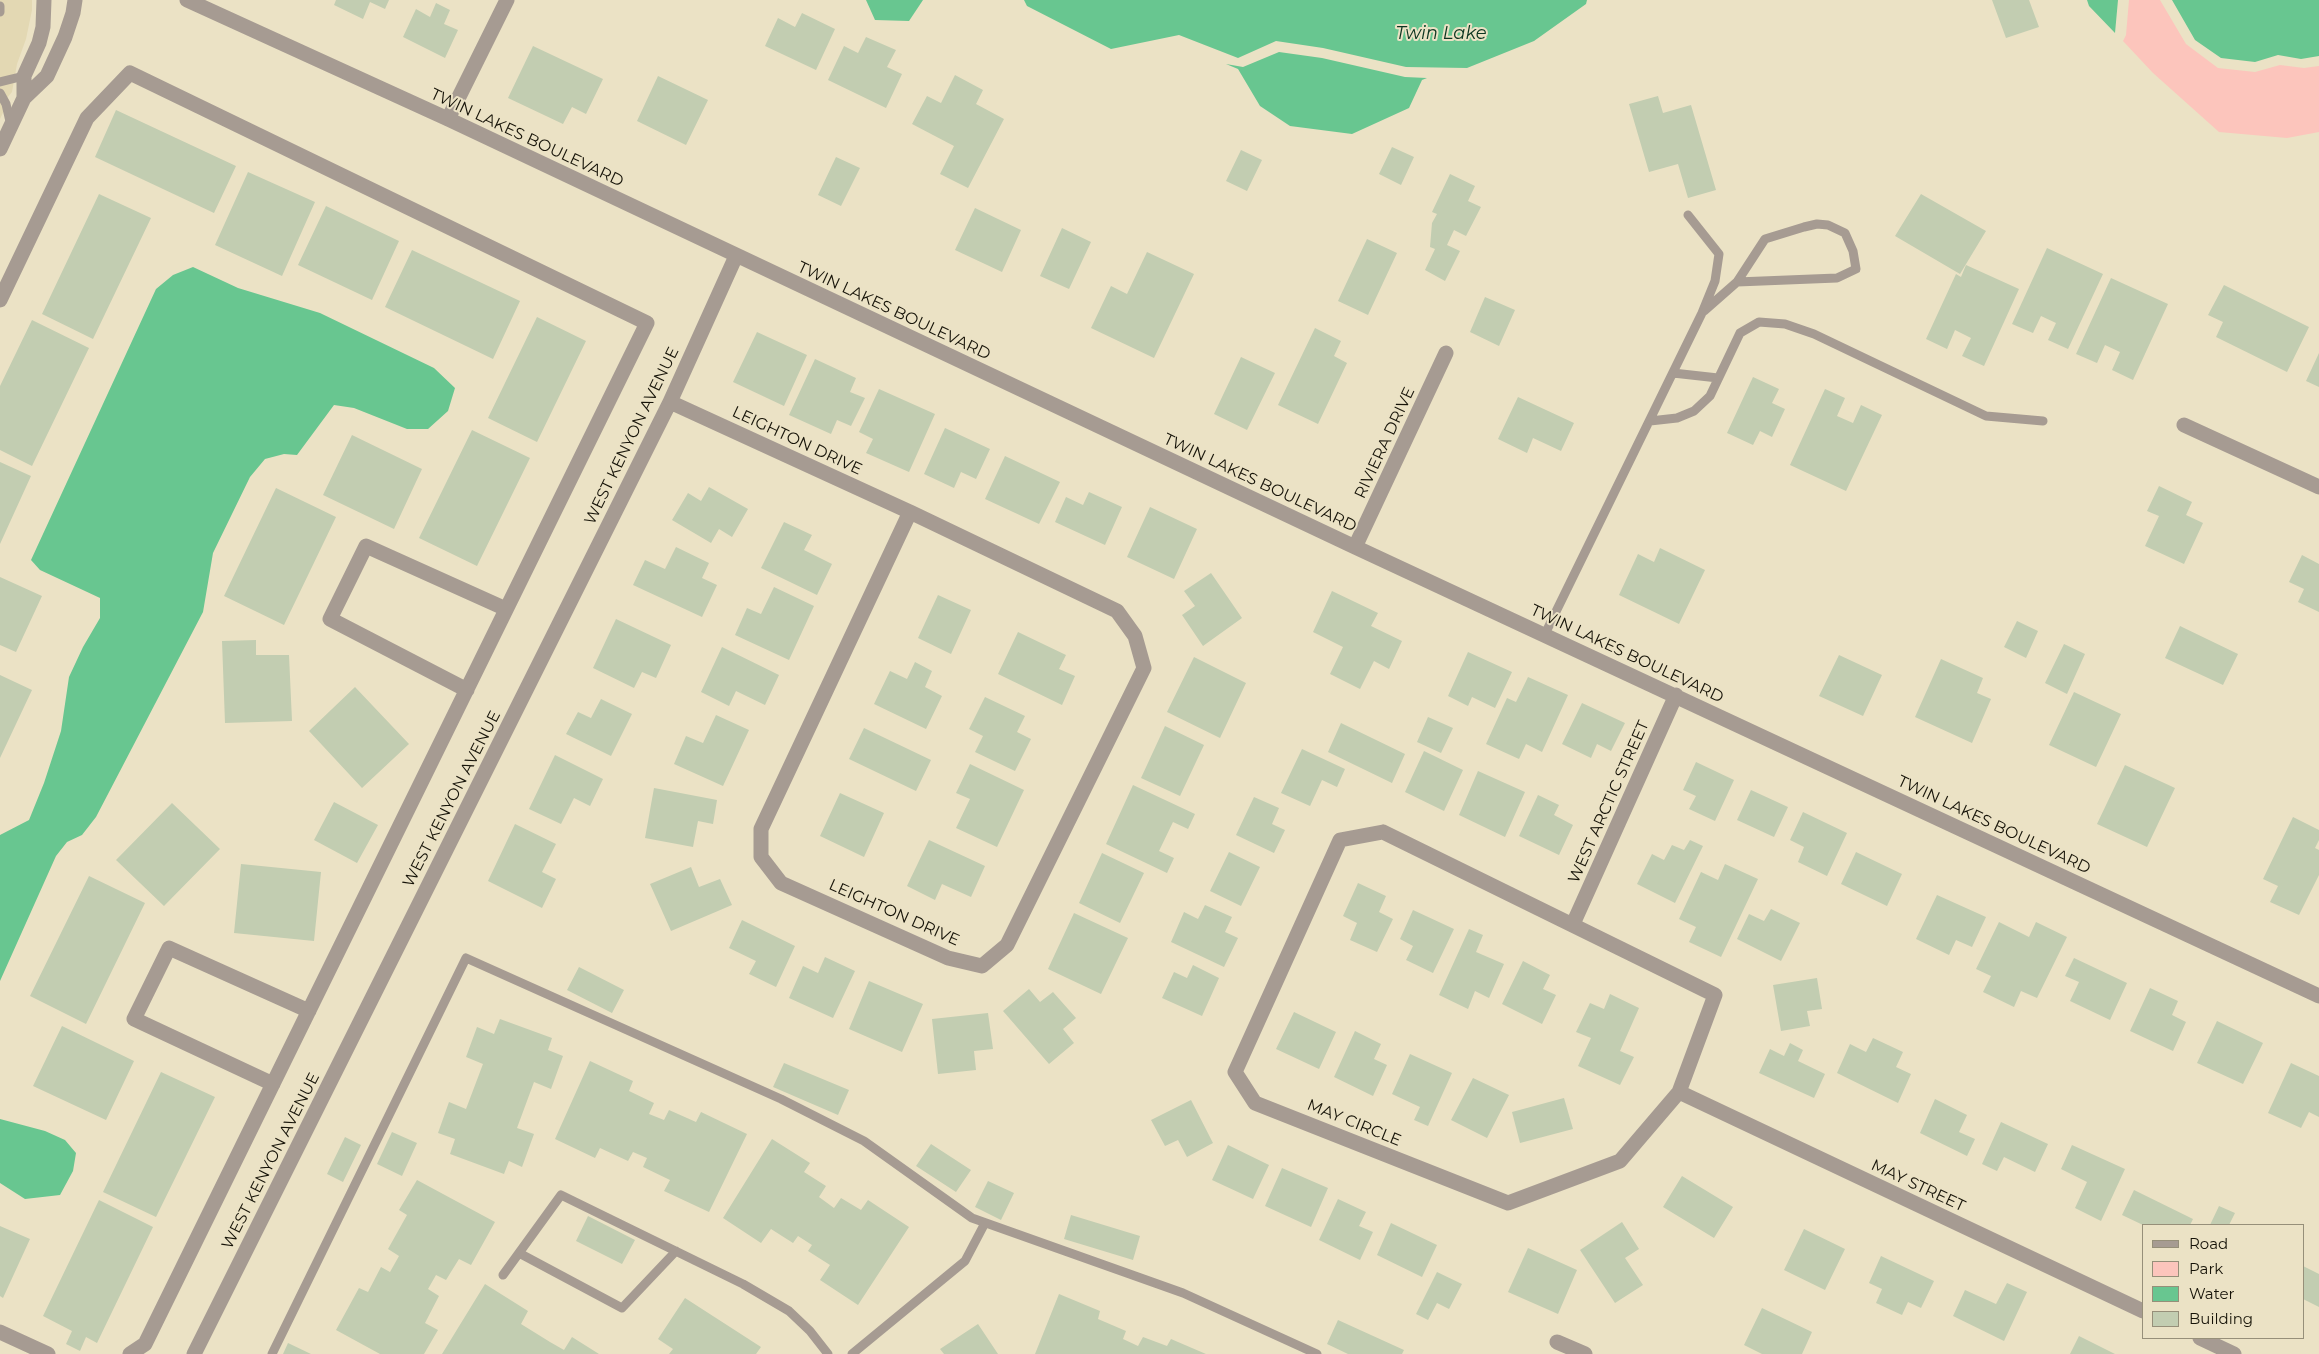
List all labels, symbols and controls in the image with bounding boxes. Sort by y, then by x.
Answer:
water label: Twin Lake [1395,23,1487,45]
street label: TWIN LAKES BOULEVARD [427,85,627,191]
street label: TWIN LAKES BOULEVARD [794,258,994,364]
street label: WEST KENYON AVENUE [581,344,683,528]
street label: RIVIERA DRIVE [1351,384,1419,502]
street label: LEIGHTON DRIVE [729,403,865,479]
street label: TWIN LAKES BOULEVARD [1160,430,1360,536]
street label: TWIN LAKES BOULEVARD [1527,601,1727,707]
street label: WEST KENYON AVENUE [399,708,505,890]
street label: WEST ARCTIC STREET [1564,718,1654,886]
street label: TWIN LAKES BOULEVARD [1894,772,2094,878]
street label: LEIGHTON DRIVE [826,876,962,950]
street label: WEST KENYON AVENUE [218,1070,324,1252]
street label: MAY CIRCLE [1304,1095,1404,1151]
street label: MAY STREET [1868,1156,1968,1216]
legend [2142,1224,2304,1339]
text: Road [2189,1234,2228,1253]
text: Park [2189,1259,2223,1278]
text: Water [2189,1284,2235,1303]
text: Building [2189,1309,2253,1328]

